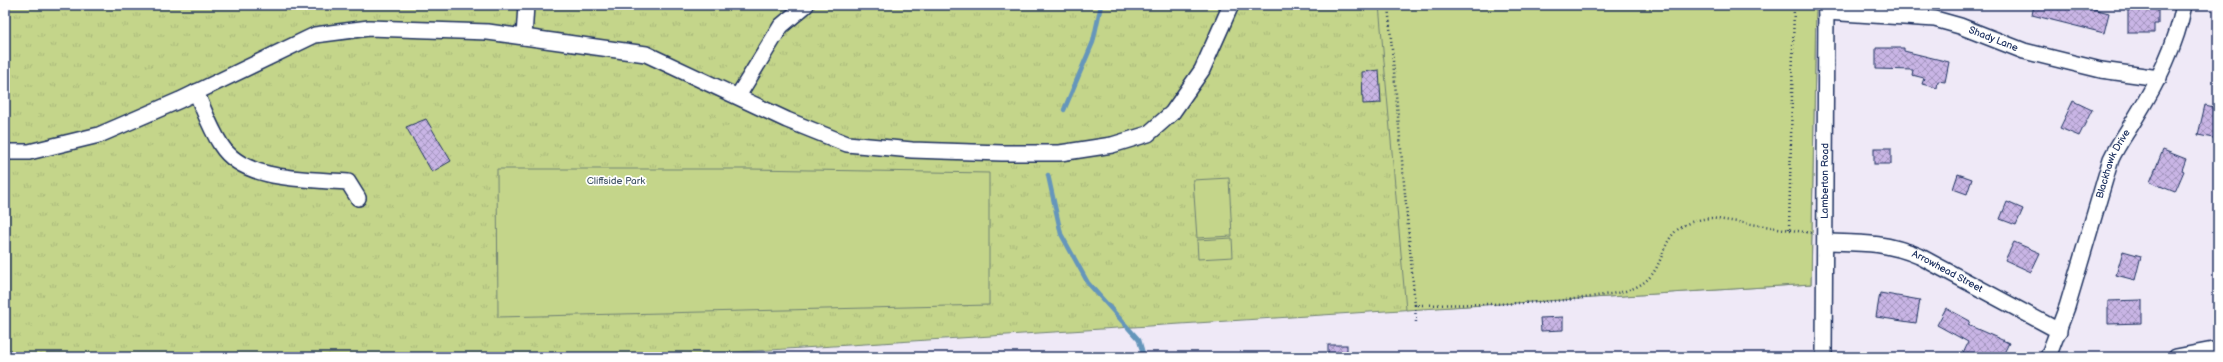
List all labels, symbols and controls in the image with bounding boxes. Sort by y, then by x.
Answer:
street label: Shady Lane [1967,24,2020,54]
street label: Blackhawk Drive [2094,127,2133,200]
street label: Lamberton Road [1819,143,1831,219]
park label: Cliffside Park [587,175,645,187]
street label: Arrowhead Street [1910,248,1985,295]

